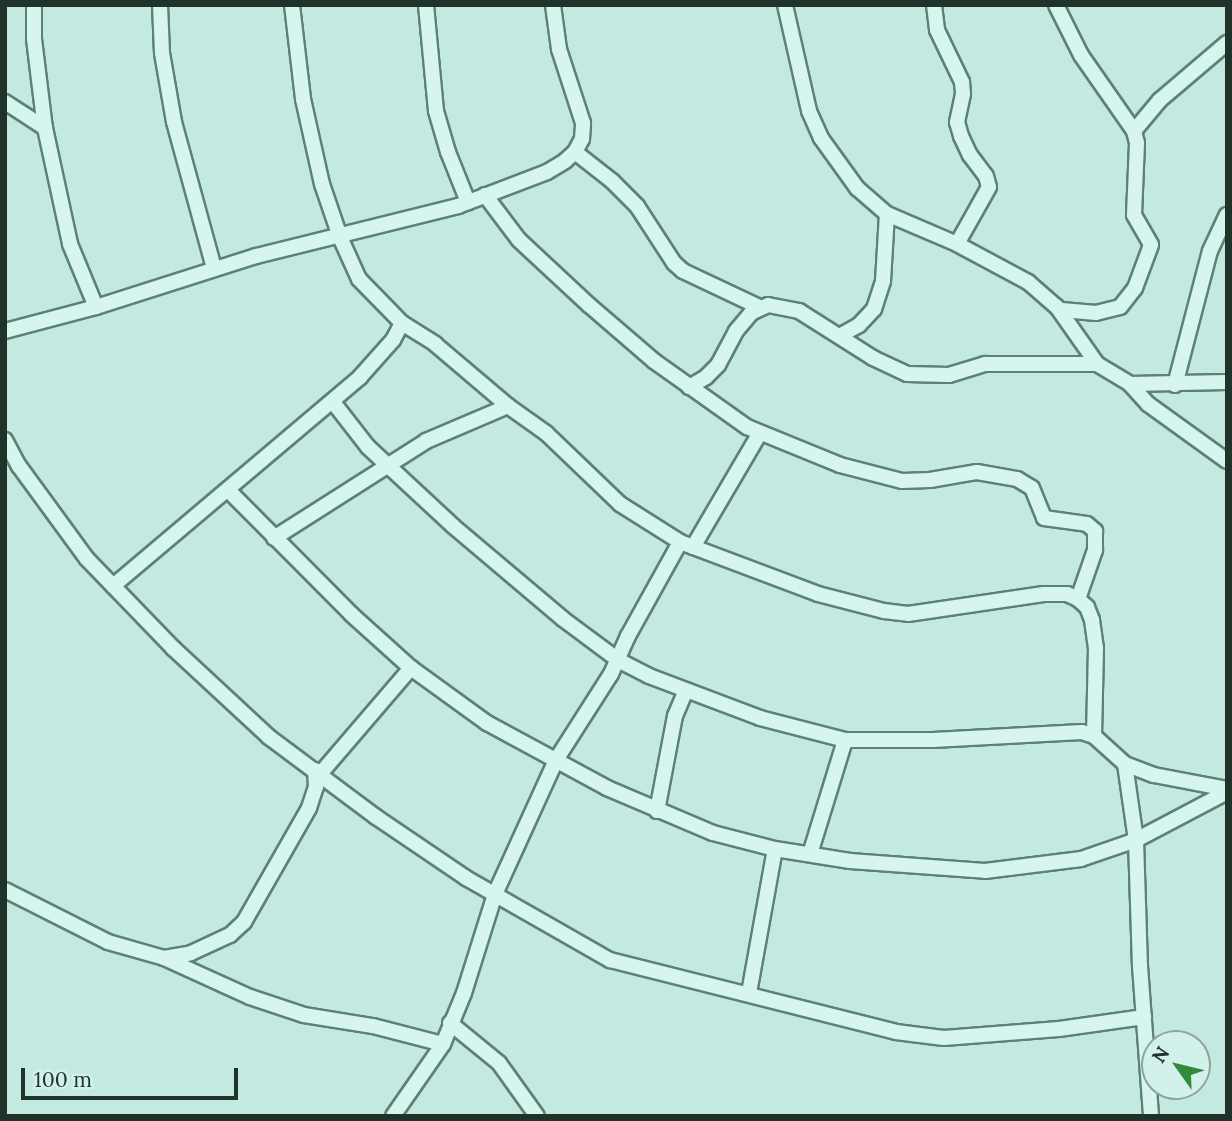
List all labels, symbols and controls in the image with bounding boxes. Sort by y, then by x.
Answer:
north arrow [1141,1030,1211,1100]
text: N [1146,1042,1174,1067]
scale bar [24,1054,242,1098]
text: 100 m [34,1066,92,1093]

